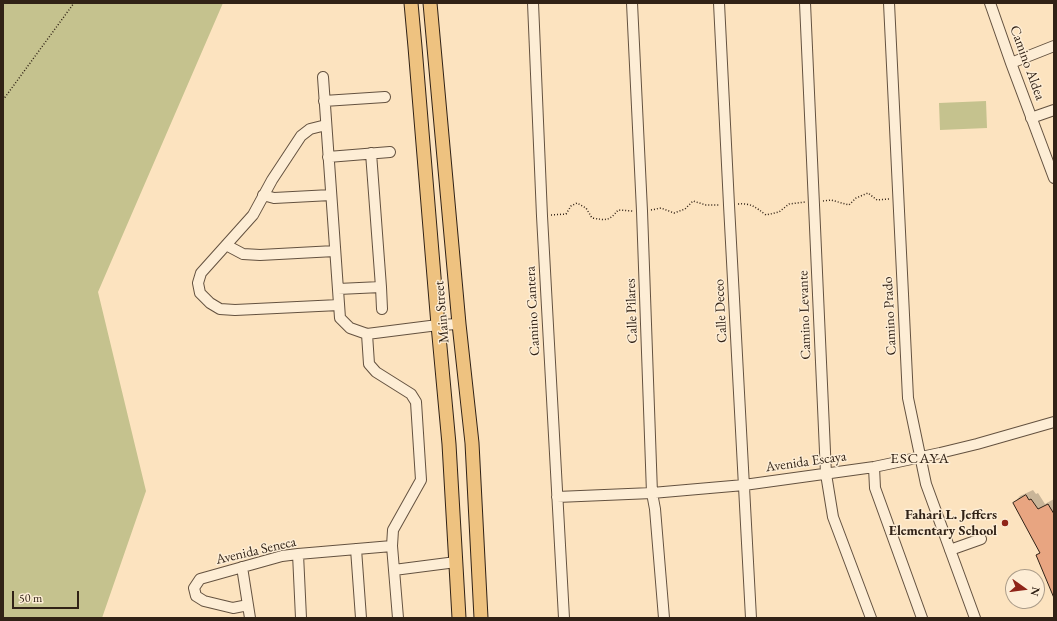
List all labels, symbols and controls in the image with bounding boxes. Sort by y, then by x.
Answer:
street label: Camino Aldea [1006,23,1048,103]
street label: Camino Cantera [522,266,544,356]
street label: Camino Levante [795,270,815,360]
street label: Camino Prado [880,276,900,356]
street label: Calle Pilares [622,278,642,344]
street label: Calle Deceo [711,279,731,343]
street label: Main Street [431,280,453,344]
street label: Avenida Escaya [765,448,847,476]
district label: ESCAYA [890,450,950,468]
place label: Fahari L. Jeffers Elementary School [889,507,997,540]
marker: Fahari L. Jeffers Elementary School [1000,518,1010,528]
street label: Avenida Seneca [214,534,298,568]
north arrow [1005,569,1045,609]
scale bar [14,583,81,609]
text: N [1028,586,1044,598]
text: 50 m [19,590,42,606]

